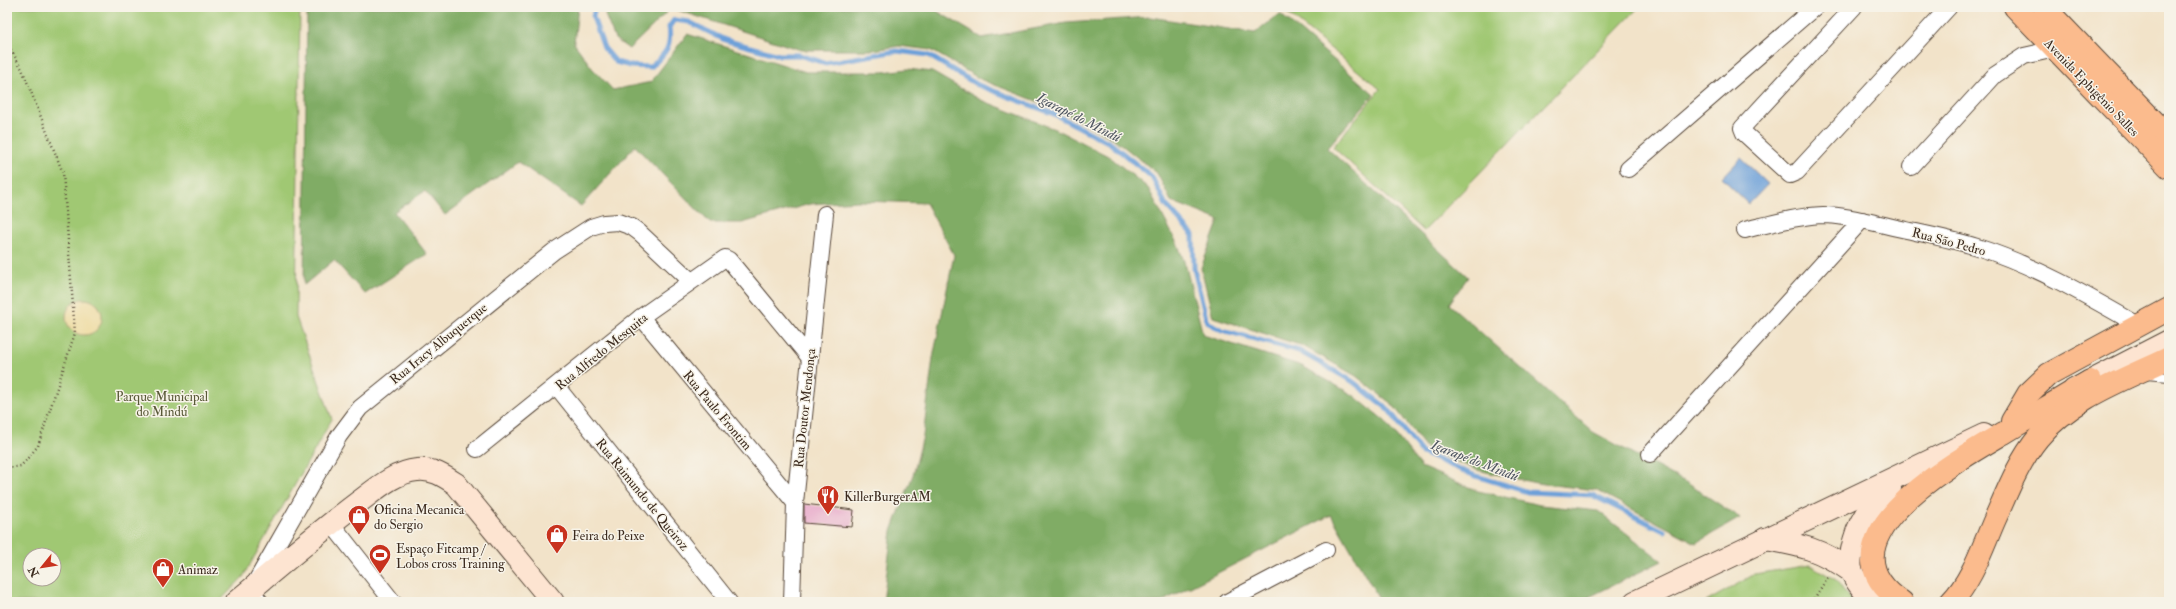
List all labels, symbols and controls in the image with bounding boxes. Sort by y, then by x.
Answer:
street label: Avenida Ephigênio Salles [2039,35,2142,141]
water label: Igarapé do Mindú [1033,88,1124,146]
street label: Rua São Pedro [1910,224,1987,259]
street label: Rua Iracy Albuquerque [387,299,492,389]
street label: Rua Alfredo Mesquita [552,309,652,394]
street label: Rua Doutor Mendonça [791,347,819,469]
street label: Rua Paulo Frontim [679,368,755,454]
park label: Parque Municipal do Mindú [116,389,209,420]
street label: Rua Raimundo de Queiroz [592,435,693,554]
water label: Igarapé do Mindú [1428,436,1521,485]
restaurant icon: KillerBurgerAM [815,483,841,516]
place label: KillerBurgerAM [844,489,931,505]
place label: Oficina Mecanica do Sergio [374,502,465,533]
shop icon: Oficina Mecanica do Sergio [346,503,372,536]
shop icon: Feira do Peixe [544,522,570,555]
place label: Feira do Peixe [572,528,645,544]
place label: Espaço Fitcamp / Lobos cross Training [396,541,505,572]
sports icon: Espaço Fitcamp / Lobos cross Training [367,542,393,575]
north arrow [22,547,62,587]
shop icon: Animaz [150,556,176,589]
place label: Animaz [177,562,219,578]
text: N [25,563,42,580]

